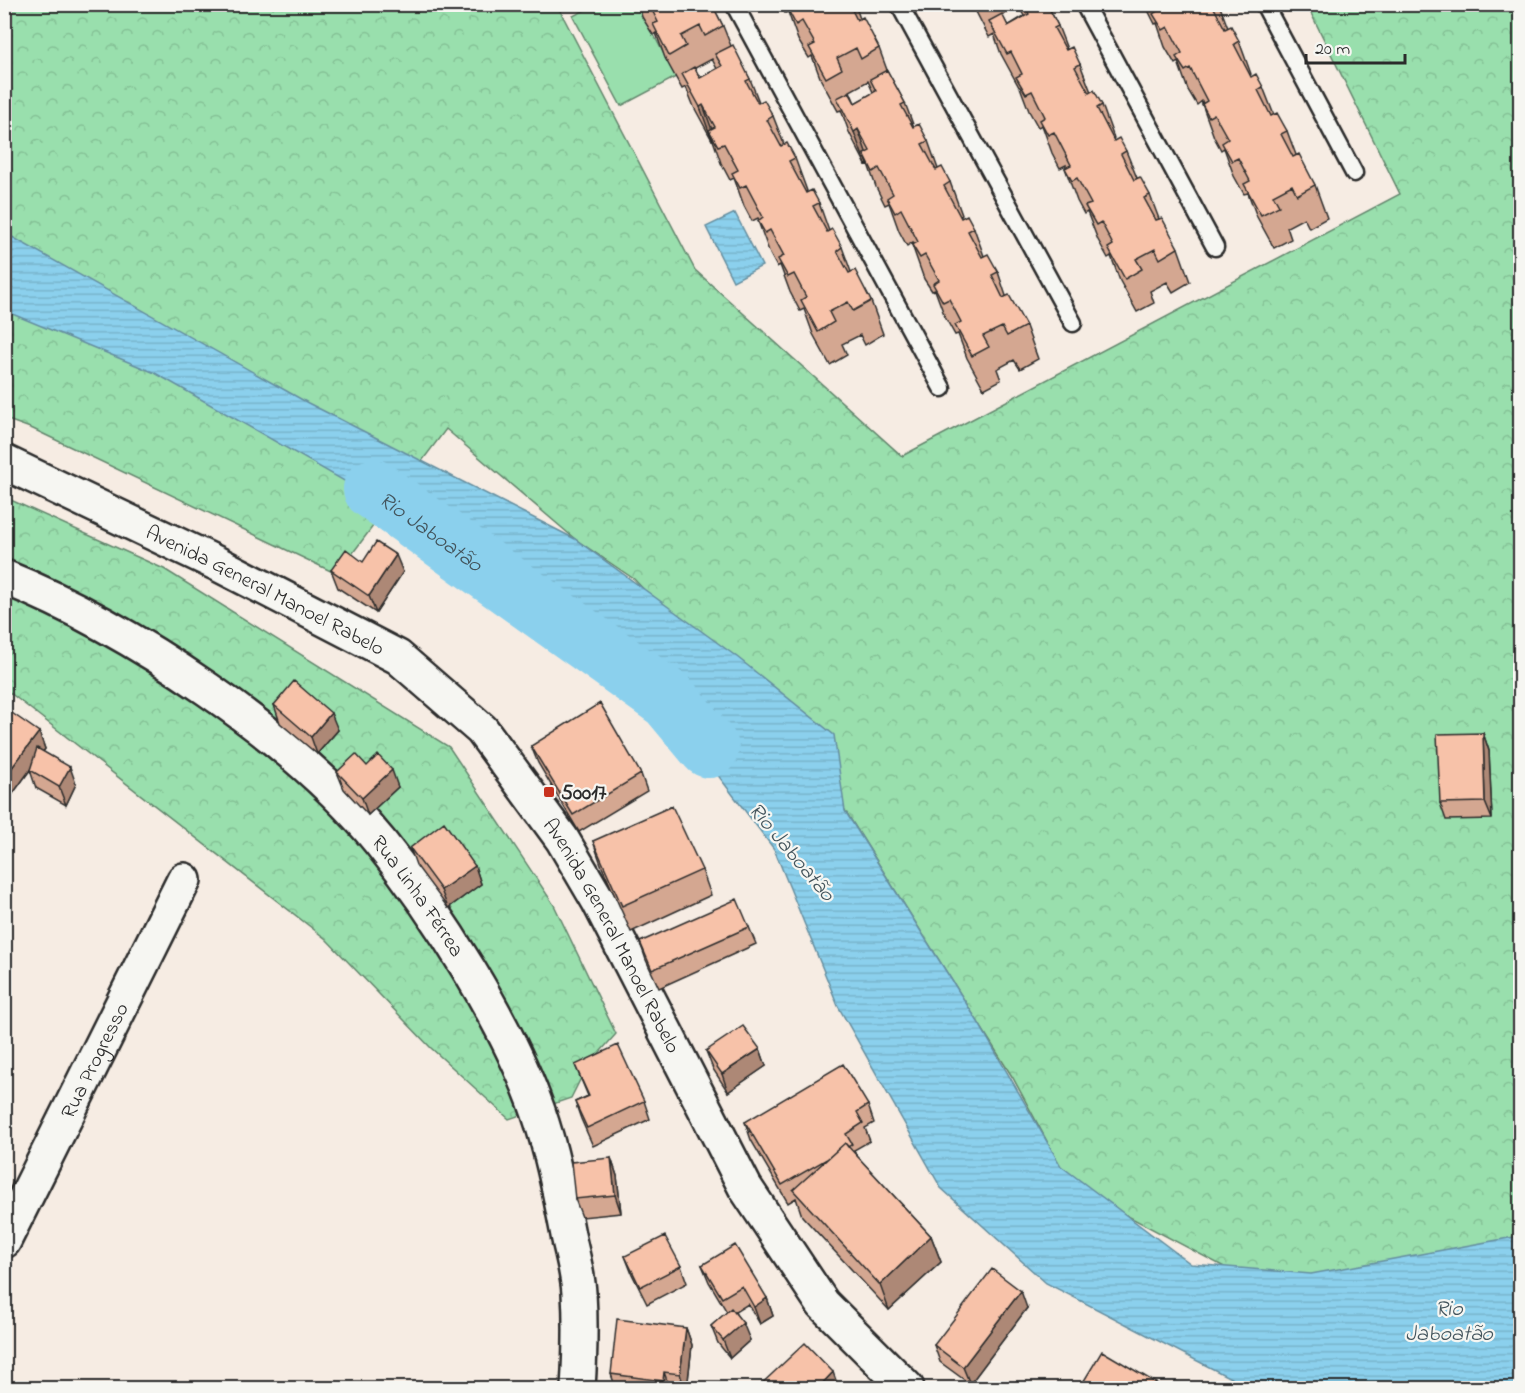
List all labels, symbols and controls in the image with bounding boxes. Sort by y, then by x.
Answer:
scale bar [1306,27,1405,65]
text: 20 m [1315,37,1350,63]
water label: Rio Jaboatão [371,485,490,582]
street label: Avenida General Manoel Rabelo [140,519,389,665]
place label: 50017 [561,779,607,809]
marker: 50017 [542,785,556,799]
water label: Rio Jaboatão [740,796,843,911]
street label: Avenida General Manoel Rabelo [535,813,687,1059]
street label: Rua Linha Férrea [363,829,470,964]
street label: Rua Progresso [54,998,138,1124]
water label: Rio Jaboatão [1405,1294,1494,1351]

